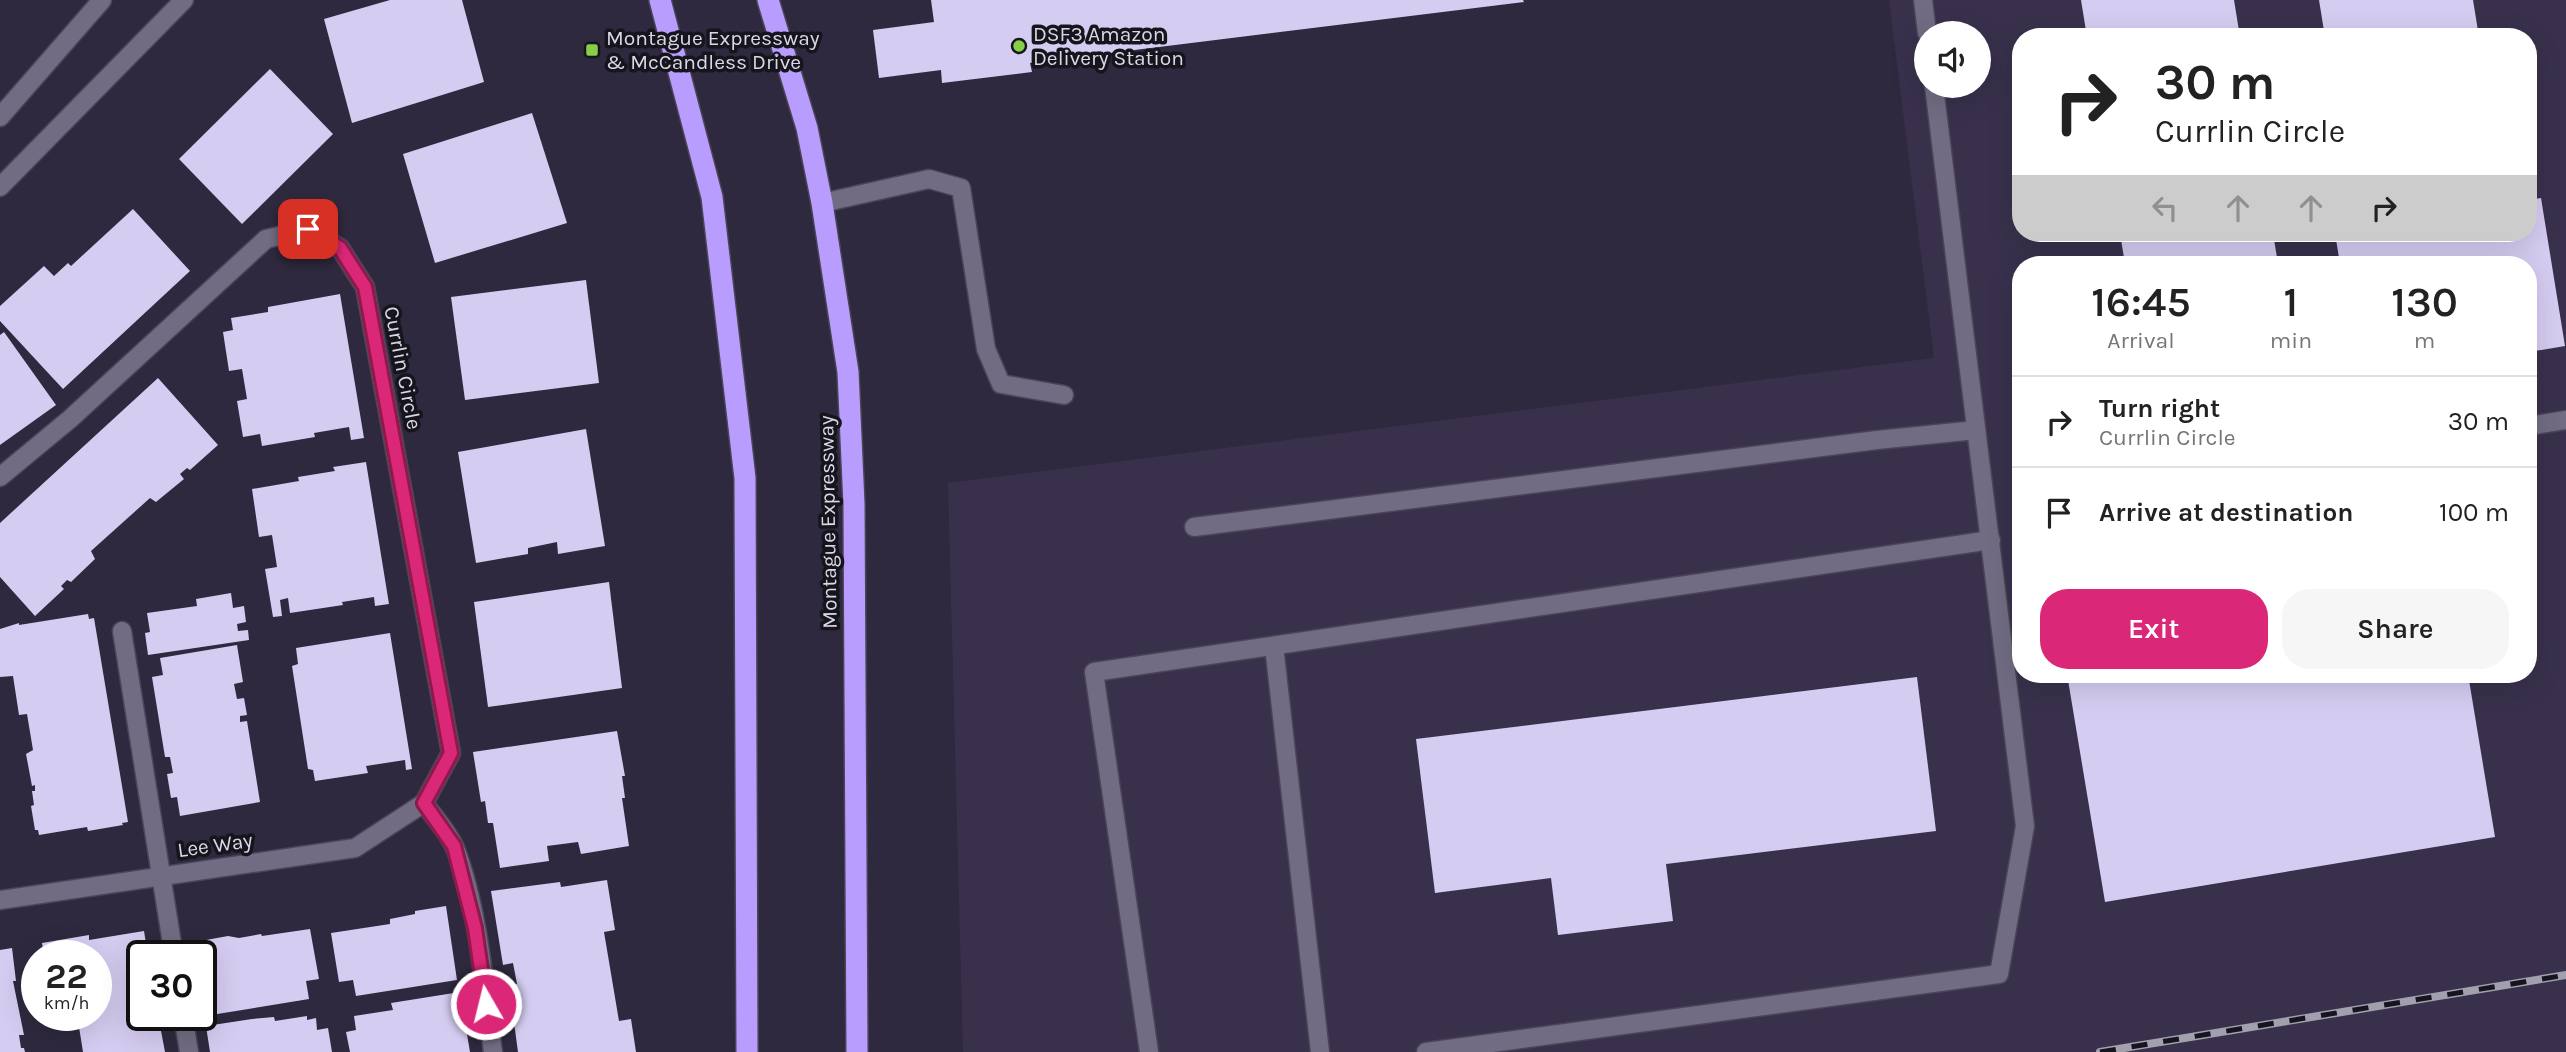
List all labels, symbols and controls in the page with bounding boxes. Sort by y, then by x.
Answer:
map controls [1914,21,1991,98]
button: sound [1914,21,1991,98]
place label: DSF3 Amazon Delivery Station [1033,22,1184,70]
place label: Montague Expressway & McCandless Drive [606,26,820,74]
marker: DSF3 Amazon Delivery Station [1011,38,1027,54]
marker: Montague Expressway & McCandless Drive [584,42,600,58]
text: 30 m [2155,54,2275,111]
icon: right [2040,56,2131,147]
text: Currlin Circle [2155,113,2345,150]
icon: left [2146,189,2184,227]
icon: ahead [2219,189,2257,227]
icon: ahead [2292,189,2330,227]
icon: right [2365,189,2403,227]
pin [278,199,338,259]
icon: arrive [289,210,327,248]
text: 16:45 [2091,277,2191,327]
text: 1 [2284,277,2298,327]
text: 130 [2391,277,2458,327]
street label: Currlin Circle [379,304,427,432]
text: Arrival [2107,327,2175,354]
text: min [2270,327,2312,354]
text: m [2414,327,2435,354]
text: Turn right [2099,393,2220,424]
icon: right [2040,403,2078,441]
text: 30 m [2448,406,2509,437]
street label: Montague Expressway [814,415,842,629]
text: Currlin Circle [2099,424,2236,451]
icon: arrive [2040,494,2078,532]
text: Arrive at destination [2099,497,2353,528]
text: 100 m [2439,497,2509,528]
button: Exit [2040,589,2268,669]
button: Share [2282,589,2509,669]
street label: Lee Way [176,828,254,862]
speed limit sign: 30 [126,940,217,1031]
text: 22 [45,956,88,997]
position arrow [449,967,523,1041]
text: km/h [44,992,89,1014]

